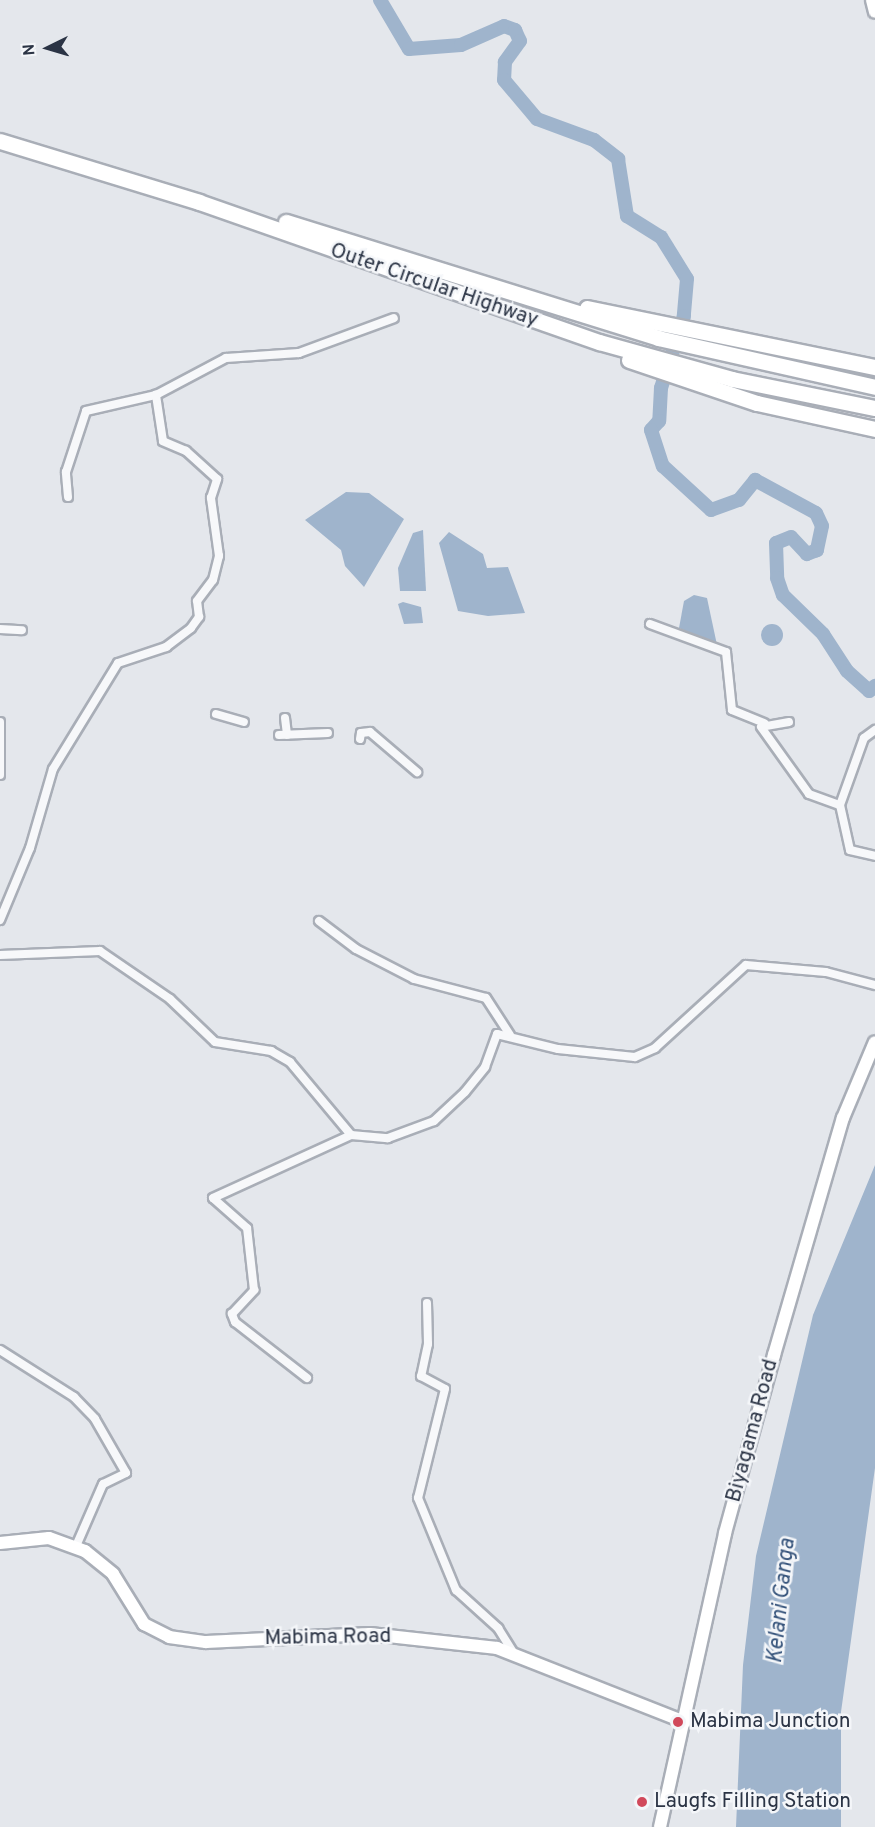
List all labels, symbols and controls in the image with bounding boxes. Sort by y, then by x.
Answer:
north arrow [18,18,78,78]
text: N [20,43,41,56]
street label: Outer Circular Highway [327,239,541,333]
street label: Biyagama Road [722,1357,784,1505]
water label: Kelani Ganga [762,1537,802,1665]
street label: Mabima Road [264,1624,392,1652]
place label: Mabima Junction [690,1709,850,1735]
marker: Mabima Junction [671,1715,685,1729]
place label: Laugfs Filling Station [654,1789,851,1815]
marker: Laugfs Filling Station [635,1795,649,1809]

